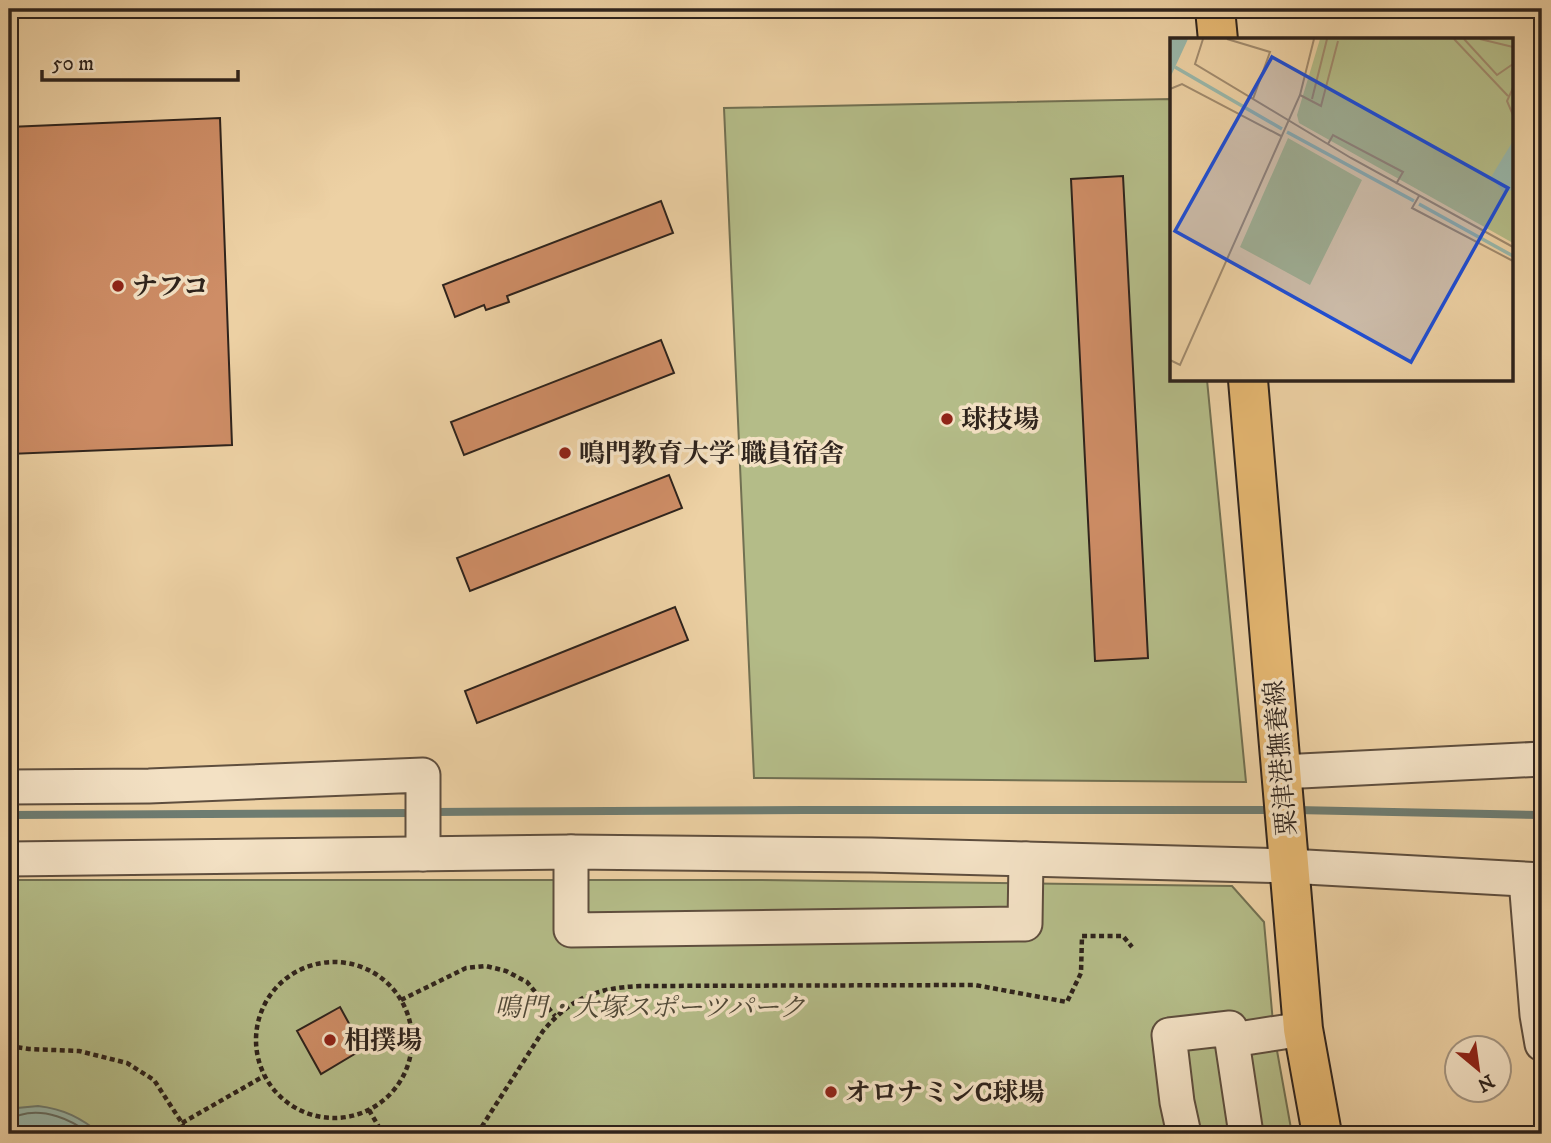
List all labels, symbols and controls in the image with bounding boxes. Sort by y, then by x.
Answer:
scale bar [42,38,238,82]
inset map [1170,38,1512,382]
text: 50 m [52,51,94,77]
place label: ナフコ [132,271,209,304]
marker: ナフコ [110,278,126,294]
place label: 球技場 [961,404,1039,437]
marker: 球技場 [939,411,955,427]
place label: 鳴門教育大学 職員宿舎 [579,438,845,471]
marker: 鳴門教育大学 職員宿舎 [557,445,573,461]
street label: 粟津港撫養線 [1258,679,1305,837]
park label: 鳴門・大塚スポーツパーク [495,992,805,1025]
place label: 相撲場 [344,1025,422,1058]
marker: 相撲場 [322,1032,338,1048]
north arrow [1442,1034,1512,1104]
text: N [1473,1069,1498,1097]
place label: オロナミンC球場 [845,1077,1044,1110]
marker: オロナミンC球場 [823,1084,839,1100]

